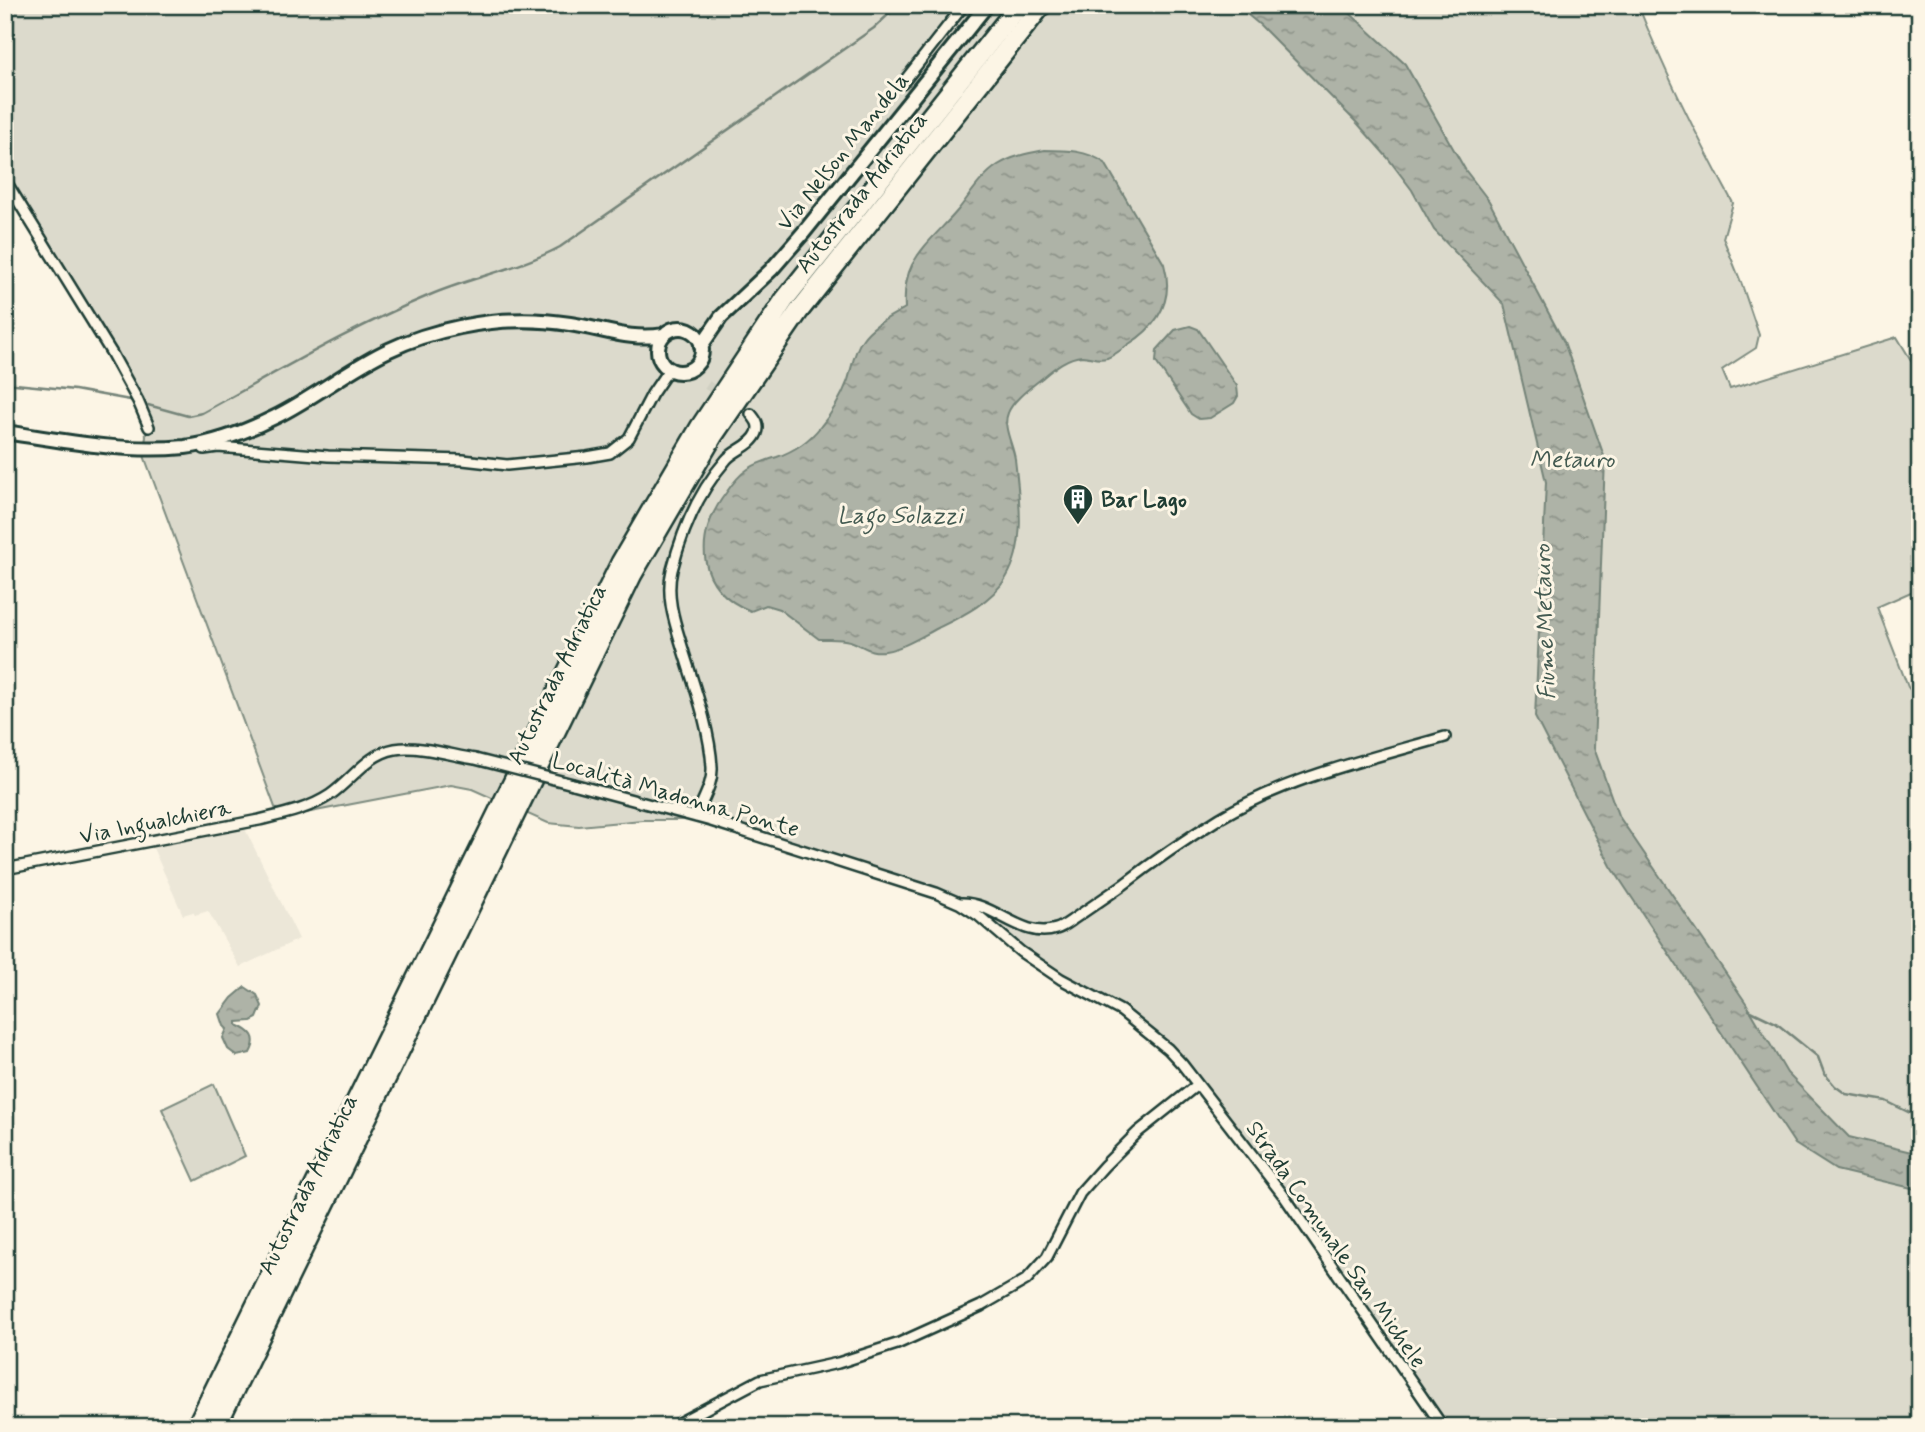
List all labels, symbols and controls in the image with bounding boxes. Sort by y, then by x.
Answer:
street label: Via Nelson Mandela [770,67,917,238]
street label: Autostrada Adriatica [790,106,935,280]
water label: Metauro [1530,445,1615,476]
building icon: Bar Lago [1061,482,1095,526]
place label: Bar Lago [1101,486,1187,516]
water label: Lago Solazzi [837,501,964,535]
water label: Fiume Metauro [1527,543,1564,700]
street label: Autostrada Adriatica [501,580,615,770]
street label: Località Madonna Ponte [548,746,803,846]
street label: Via Ingualchiera [77,794,234,854]
street label: Autostrada Adriatica [252,1090,366,1280]
street label: Strada Comunale San Michele [1238,1115,1433,1375]

